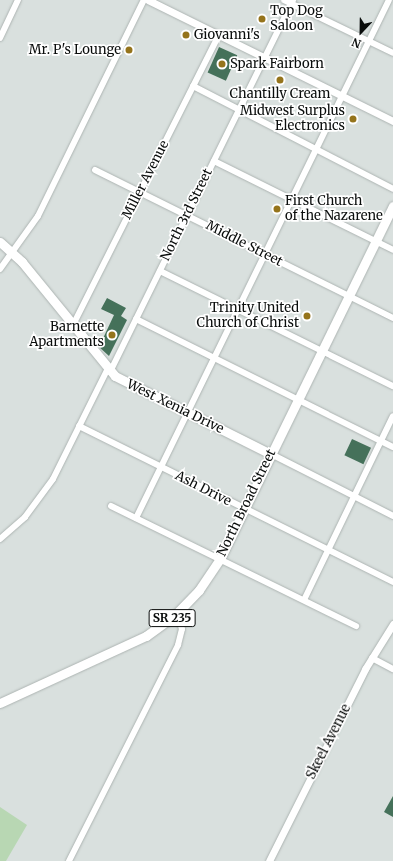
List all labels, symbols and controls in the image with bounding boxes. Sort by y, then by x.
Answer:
place label: Top Dog Saloon [270,4,323,35]
north arrow [341,12,381,52]
marker: Top Dog Saloon [257,14,267,24]
place label: Giovanni's [194,27,260,43]
marker: Giovanni's [181,30,191,40]
text: N [350,35,363,51]
place label: Mr. P's Lounge [29,42,121,58]
marker: Mr. P's Lounge [124,45,134,55]
place label: Spark Fairborn [230,56,324,72]
marker: Spark Fairborn [217,59,227,69]
marker: Chantilly Cream [275,75,285,85]
place label: Chantilly Cream [230,86,330,102]
place label: Midwest Surplus Electronics [240,104,345,135]
marker: Midwest Surplus Electronics [348,114,358,124]
street label: Miller Avenue [119,138,173,222]
street label: North 3rd Street [158,166,216,264]
place label: First Church of the Nazarene [285,194,383,225]
marker: First Church of the Nazarene [272,204,282,214]
street label: Middle Street [203,218,285,270]
place label: Trinity United Church of Christ [197,301,299,332]
marker: Trinity United Church of Christ [302,311,312,321]
place label: Barnette Apartments [29,320,104,351]
marker: Barnette Apartments [107,330,117,340]
street label: West Xenia Drive [124,377,226,437]
street label: North Broad Street [214,447,280,559]
street label: Ash Drive [172,468,234,510]
road number: SR 235 [148,608,196,628]
street label: Skeel Avenue [303,702,355,782]

